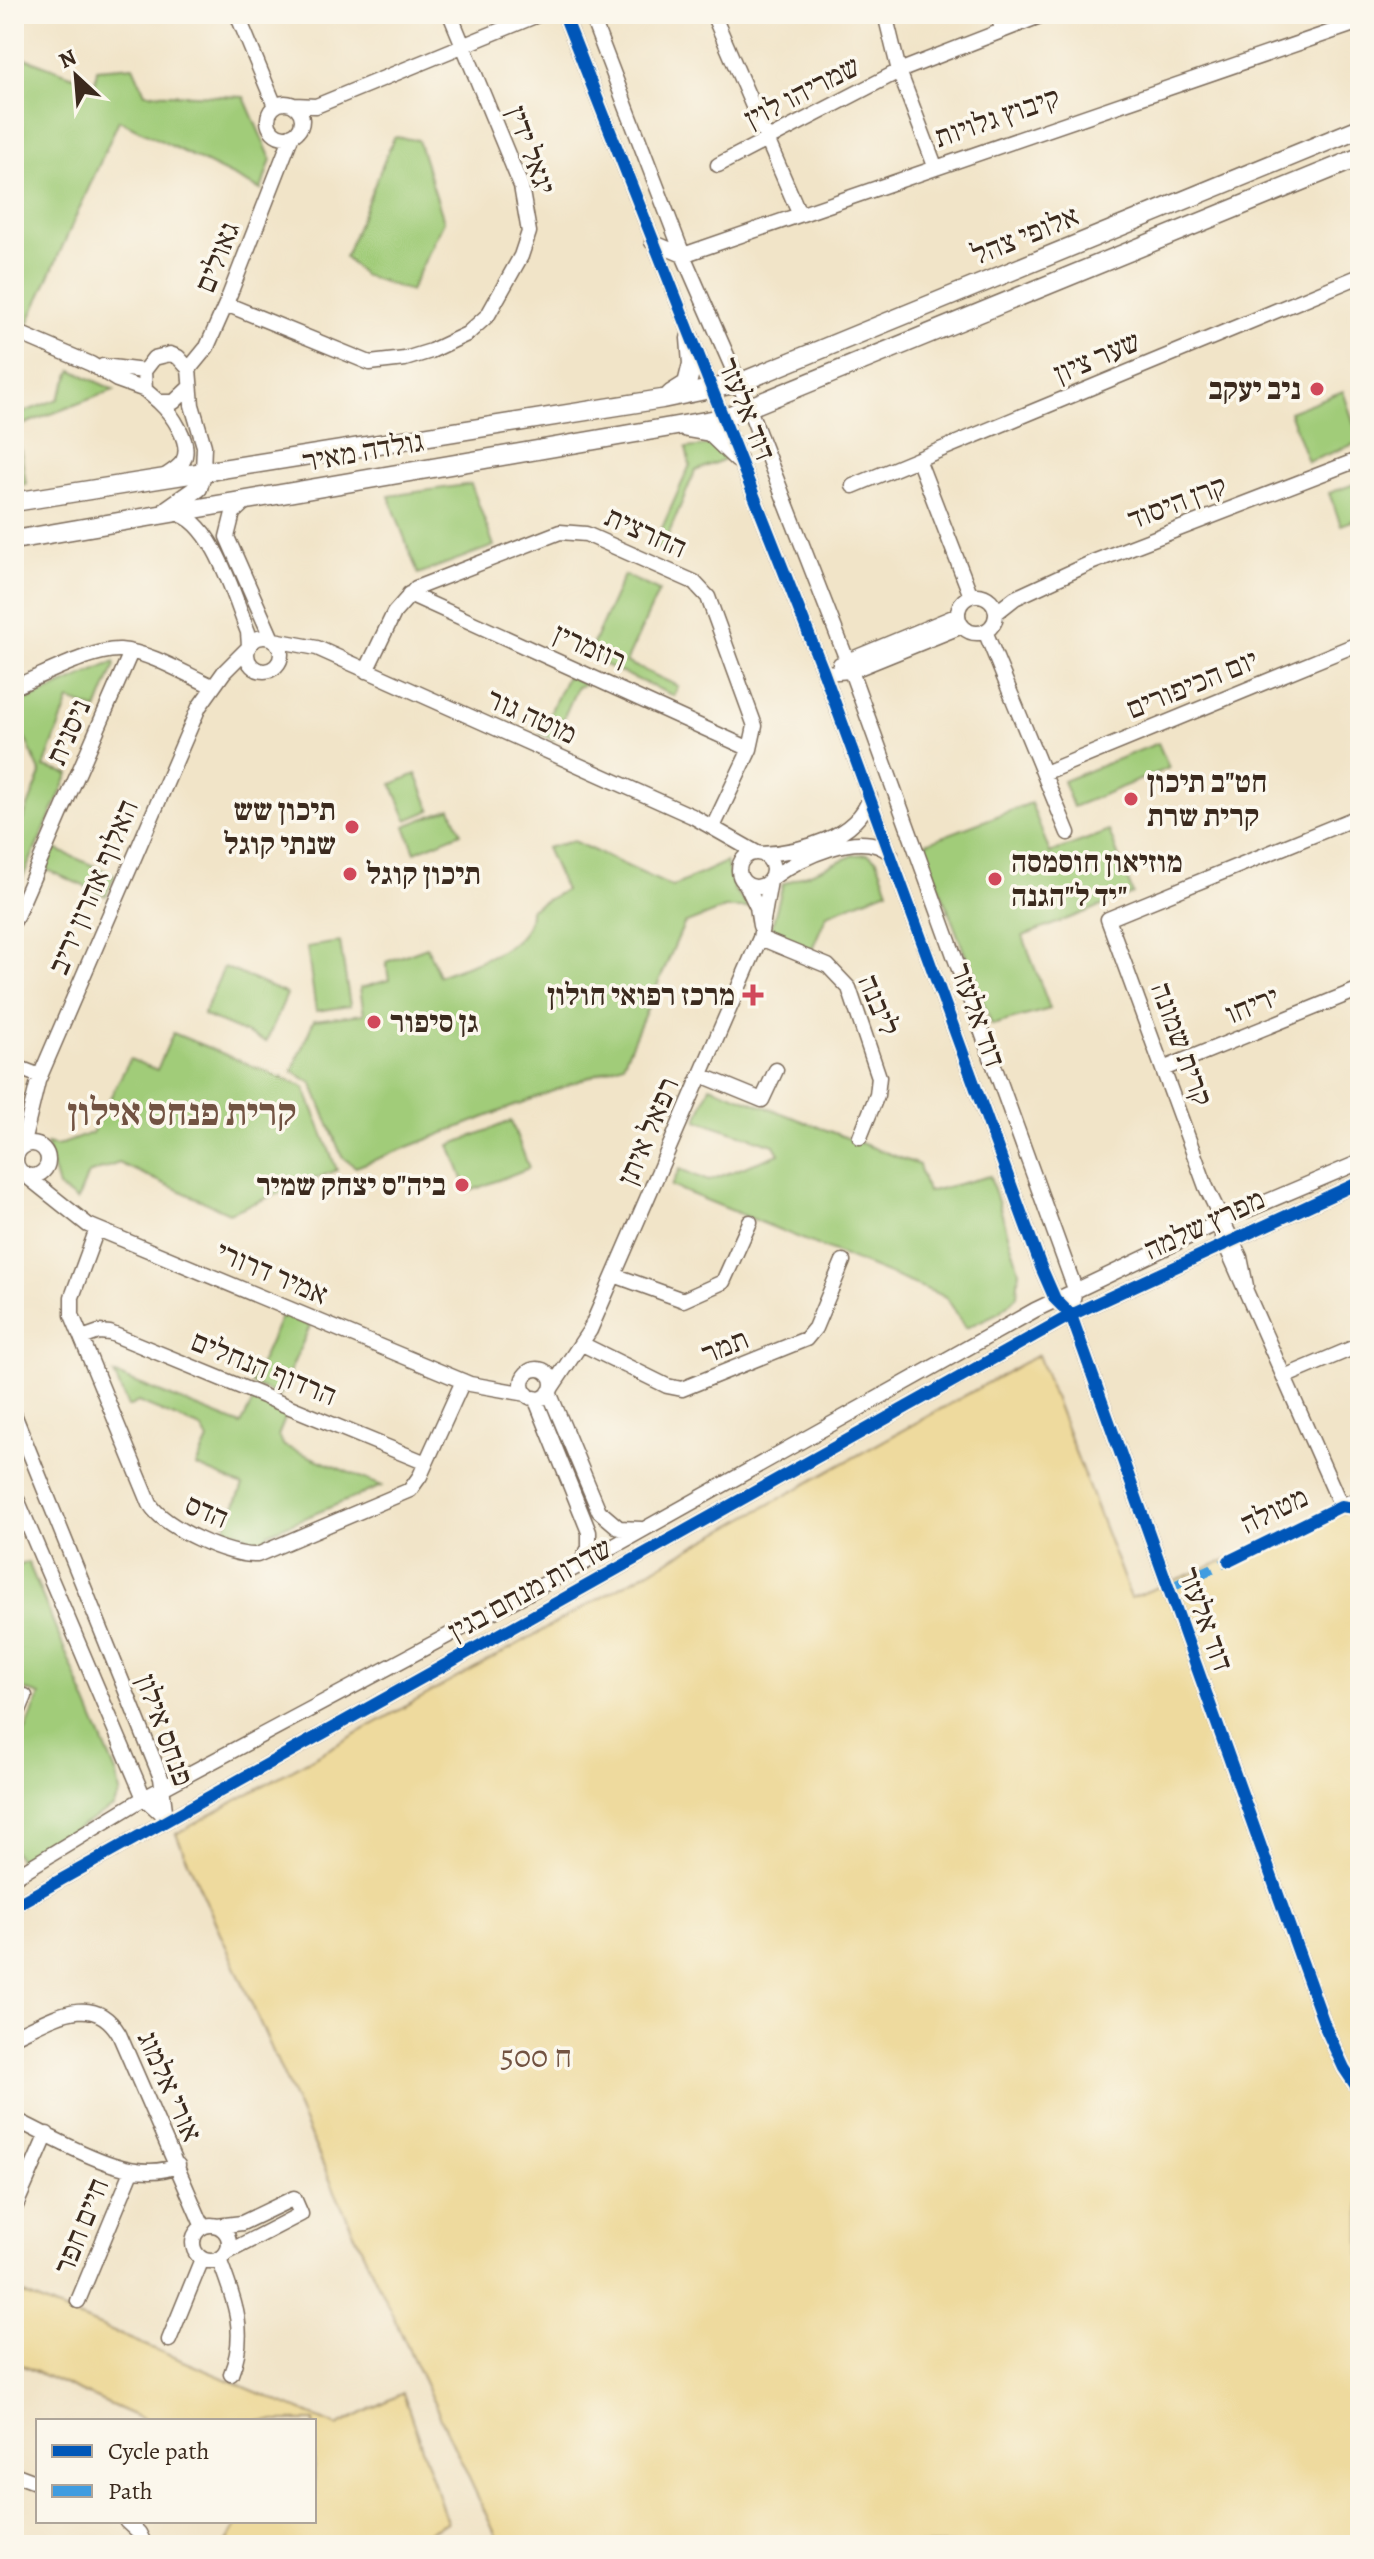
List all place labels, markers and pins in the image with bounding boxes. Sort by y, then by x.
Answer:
place label: ניב יעקב [1208,369,1301,409]
marker: ניב יעקב [1308,380,1326,398]
place label: חט"ב תיכון קרית שרת [1147,762,1267,836]
place label: תיכון שש שנתי קוגל [224,790,336,864]
marker: חט"ב תיכון קרית שרת [1122,790,1140,808]
marker: תיכון שש שנתי קוגל [343,818,361,836]
place label: מוזיאון חוסמסה יד ל"הגנה" [1011,842,1183,916]
place label: תיכון קוגל [366,854,481,894]
marker: תיכון קוגל [341,865,359,883]
marker: מוזיאון חוסמסה יד ל"הגנה" [986,870,1004,888]
place label: מרכז רפואי חולון [547,975,735,1015]
marker: מרכז רפואי חולון [742,984,764,1006]
place label: גן סיפור [390,1002,478,1042]
marker: גן סיפור [365,1013,383,1031]
place label: ביה"ס יצחק שמיר [256,1165,446,1205]
marker: ביה"ס יצחק שמיר [453,1176,471,1194]

